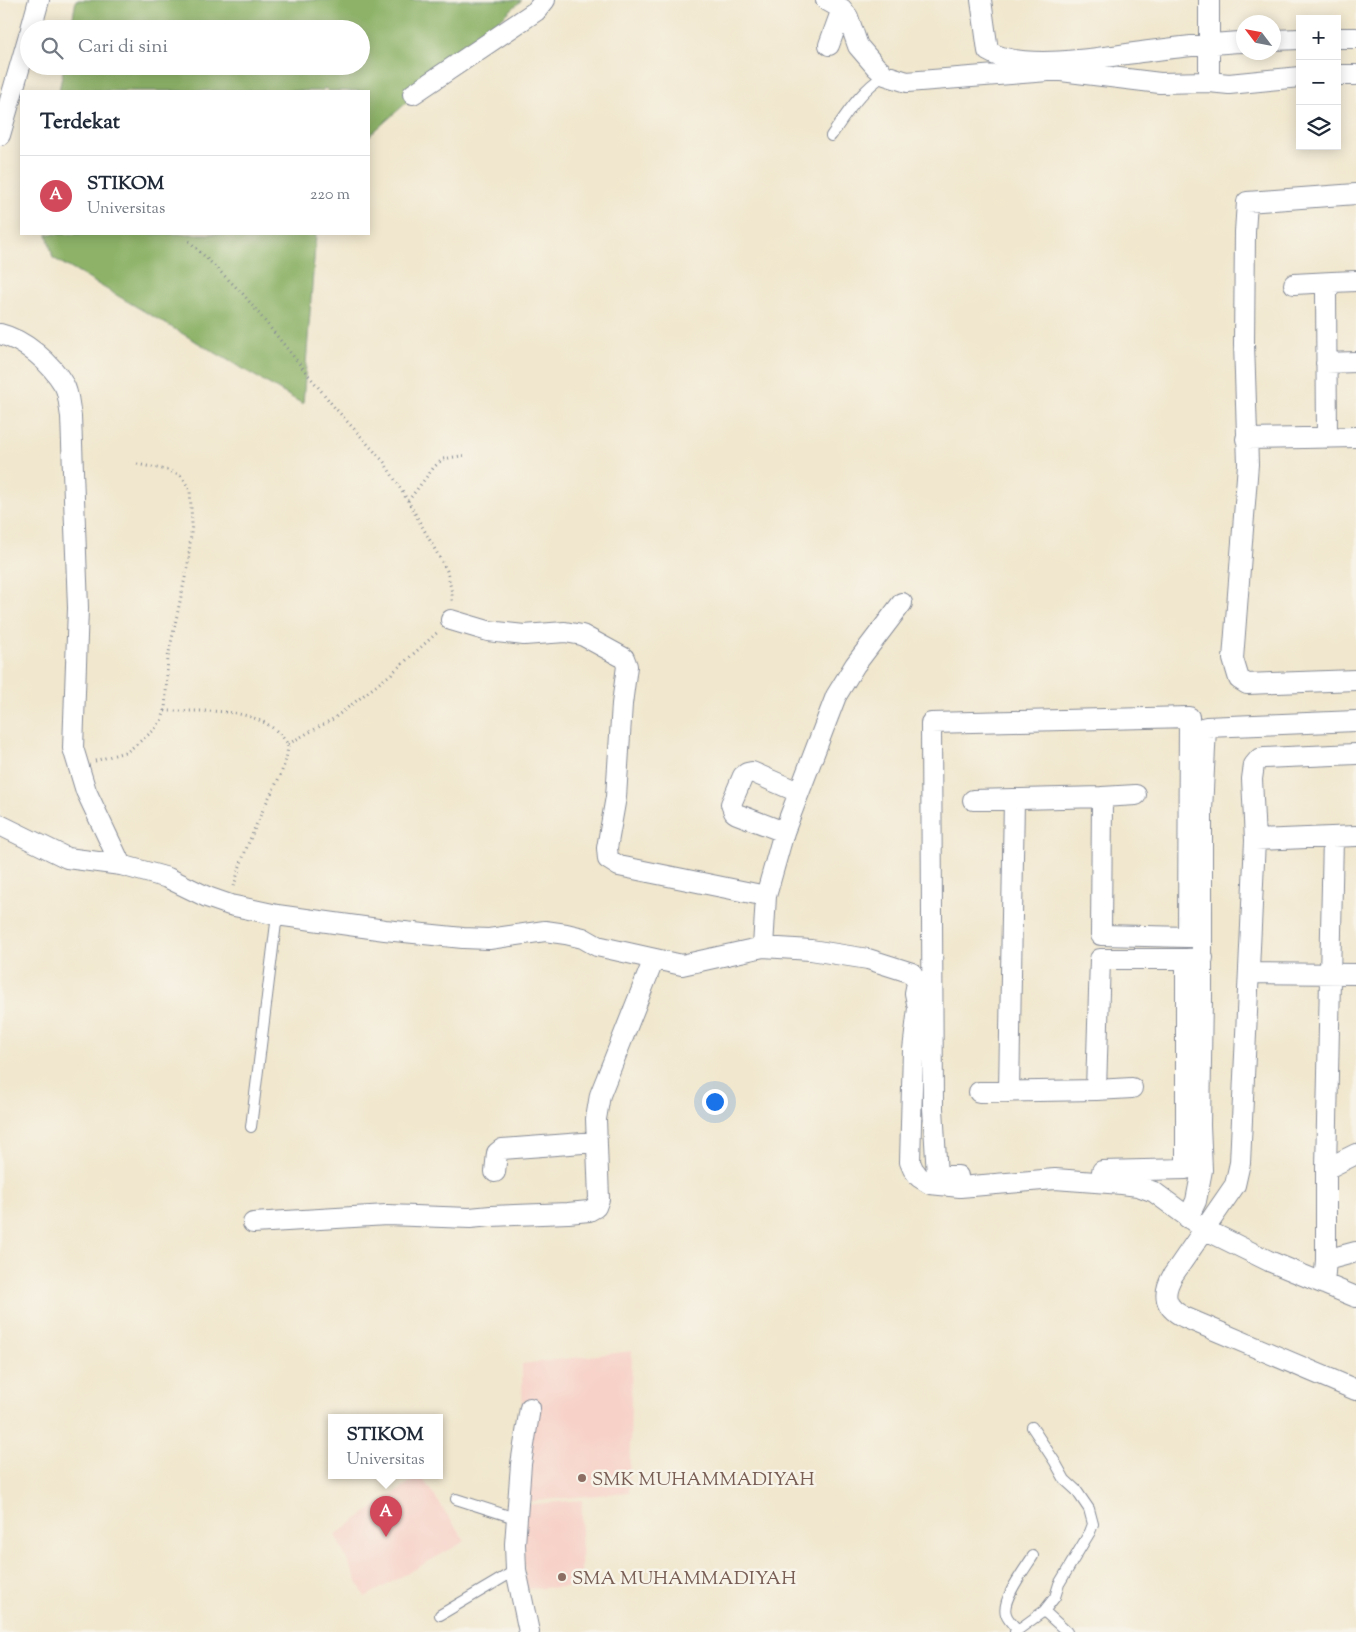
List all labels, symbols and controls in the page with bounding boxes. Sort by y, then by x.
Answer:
north arrow [1236,15,1281,60]
map controls [1296,15,1341,150]
button: + [1296,15,1341,60]
search box [20,20,370,75]
icon: search [38,34,66,62]
text: Cari di sini [78,34,168,61]
button: − [1296,60,1341,105]
button: layers [1296,105,1341,150]
text: Terdekat [40,108,120,138]
text: STIKOM [87,171,164,198]
text: A [50,184,63,207]
text: 220 m [310,184,350,207]
text: Universitas [87,198,165,221]
your location [702,1089,728,1115]
popup [328,1414,443,1479]
text: STIKOM [346,1422,424,1449]
text: Universitas [346,1449,425,1472]
place label: SMK MUHAMMADIYAH [592,1467,815,1494]
marker: SMK MUHAMMADIYAH [576,1472,588,1484]
pin: A [370,1496,402,1537]
place label: SMA MUHAMMADIYAH [572,1566,796,1593]
marker: SMA MUHAMMADIYAH [556,1571,568,1583]

